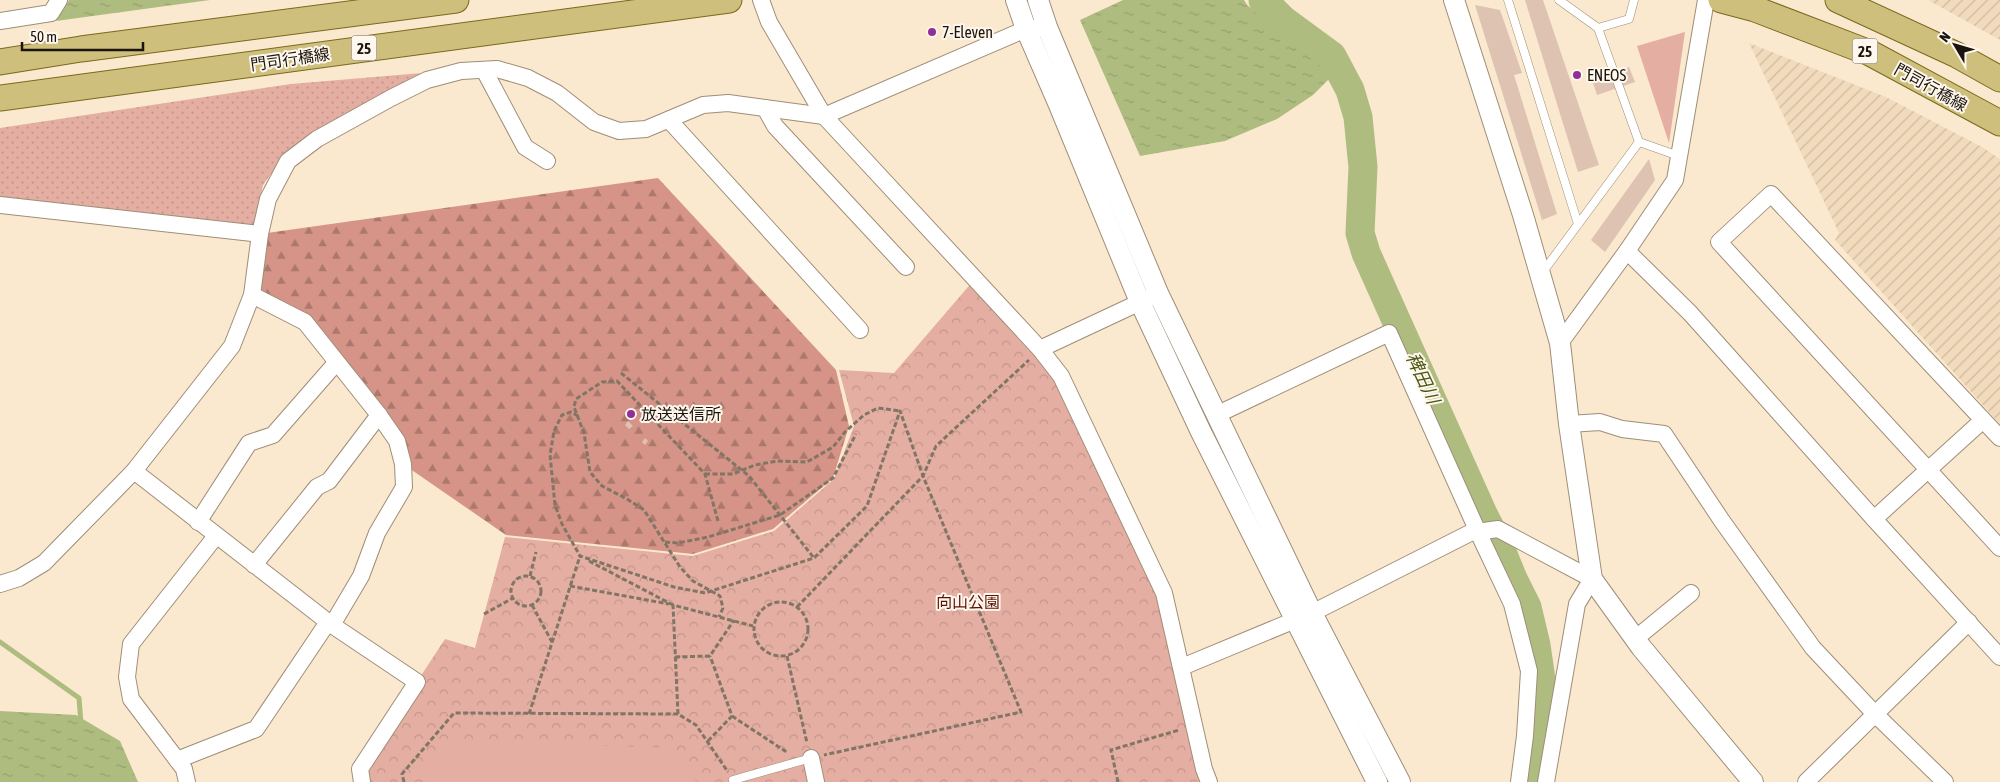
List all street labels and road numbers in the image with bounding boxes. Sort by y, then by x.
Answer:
road number: 25 [352,36,376,60]
road number: 25 [1852,38,1878,64]
street label: 門司行橋線 [249,45,331,73]
street label: 門司行橋線 [1892,60,1970,114]

